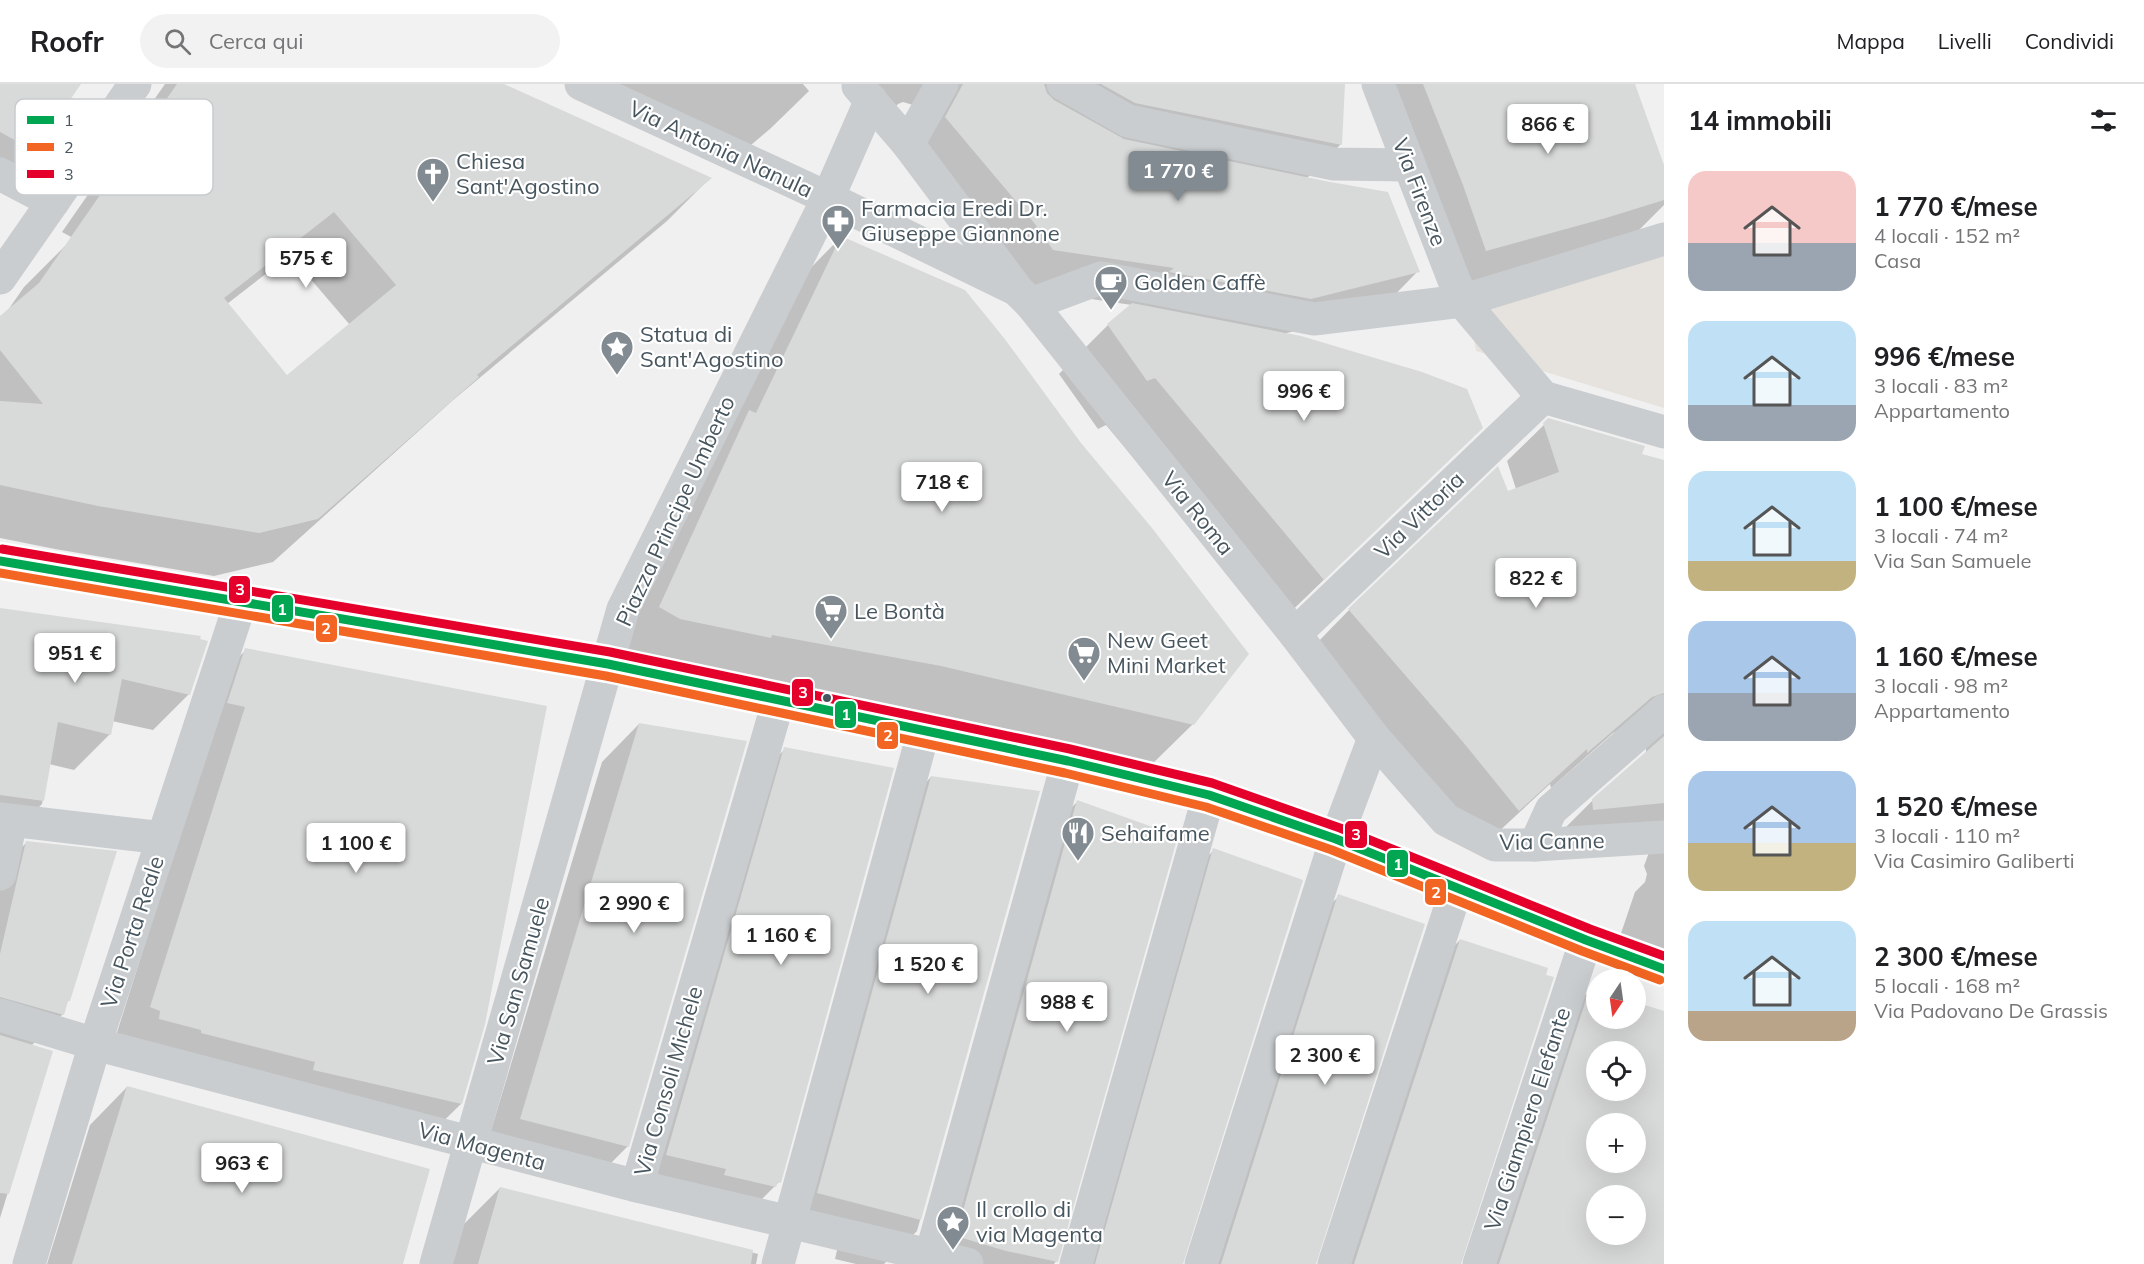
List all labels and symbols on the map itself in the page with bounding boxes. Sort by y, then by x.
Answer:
street label: Via Antonia Nanula [625,94,817,204]
legend [15,99,213,195]
pin: 866 € [1506,104,1590,155]
text: 1 [64,110,74,130]
street label: Via Firenze [1387,134,1453,250]
text: 2 [64,137,74,157]
place label: Chiesa Sant'Agostino [456,147,599,200]
pin: 1 770 € [1123,151,1233,202]
church icon: Chiesa Sant'Agostino [415,156,451,203]
text: 3 [64,164,74,184]
place label: Farmacia Eredi Dr. Giuseppe Giannone [861,194,1060,247]
pharmacy icon: Farmacia Eredi Dr. Giuseppe Giannone [820,203,856,250]
pin: 575 € [264,238,348,289]
cafe icon: Golden Caffè [1093,264,1129,311]
place label: Golden Caffè [1134,268,1266,296]
place label: Statua di Sant'Agostino [640,320,783,373]
place icon: Statua di Sant'Agostino [599,329,635,376]
pin: 996 € [1262,371,1346,422]
street label: Piazza Principe Umberto [609,391,741,631]
pin: 718 € [900,462,984,513]
street label: Via Roma [1156,465,1240,561]
street label: Via Vittoria [1368,465,1470,565]
pin: 822 € [1494,558,1578,609]
line badge: 3 [228,575,251,604]
text: 3 [235,579,245,599]
supermarket icon: Le Bontà [813,593,849,640]
line badge: 1 [271,594,294,623]
place label: Le Bontà [854,597,945,625]
text: 1 [277,599,287,619]
line badge: 2 [315,614,338,643]
text: 2 [321,618,331,638]
place label: New Geet Mini Market [1107,626,1226,679]
pin: 951 € [33,633,117,684]
supermarket icon: New Geet Mini Market [1066,635,1102,682]
line badge: 3 [791,678,814,707]
text: 3 [798,682,808,702]
unlabelled marker [821,692,833,704]
line badge: 1 [834,700,857,729]
text: 1 [841,704,851,724]
line badge: 2 [876,721,899,750]
text: 2 [883,725,893,745]
restaurant icon: Sehaifame [1060,815,1096,862]
place label: Sehaifame [1101,819,1210,847]
line badge: 3 [1344,820,1368,849]
pin: 1 100 € [301,823,411,874]
text: 3 [1351,824,1361,844]
street label: Via Canne [1499,826,1605,856]
line badge: 1 [1386,849,1409,878]
street label: Via Porta Reale [94,852,170,1012]
text: 1 [1393,854,1403,874]
line badge: 2 [1424,878,1447,906]
text: 2 [1431,882,1441,902]
pin: 2 990 € [579,883,689,934]
street label: Via San Samuele [481,894,555,1068]
pin: 1 160 € [726,915,836,966]
pin: 1 520 € [873,944,983,995]
north arrow [1586,969,1646,1029]
pin: 988 € [1025,982,1109,1033]
street label: Via Consoli Michele [628,983,708,1179]
street label: Via Giampiero Elefante [1478,1004,1576,1234]
pin: 2 300 € [1270,1035,1380,1086]
street label: Via Magenta [415,1116,549,1176]
pin: 963 € [200,1143,284,1194]
place label: Il crollo di via Magenta [976,1195,1103,1248]
place icon: Il crollo di via Magenta [935,1204,971,1251]

